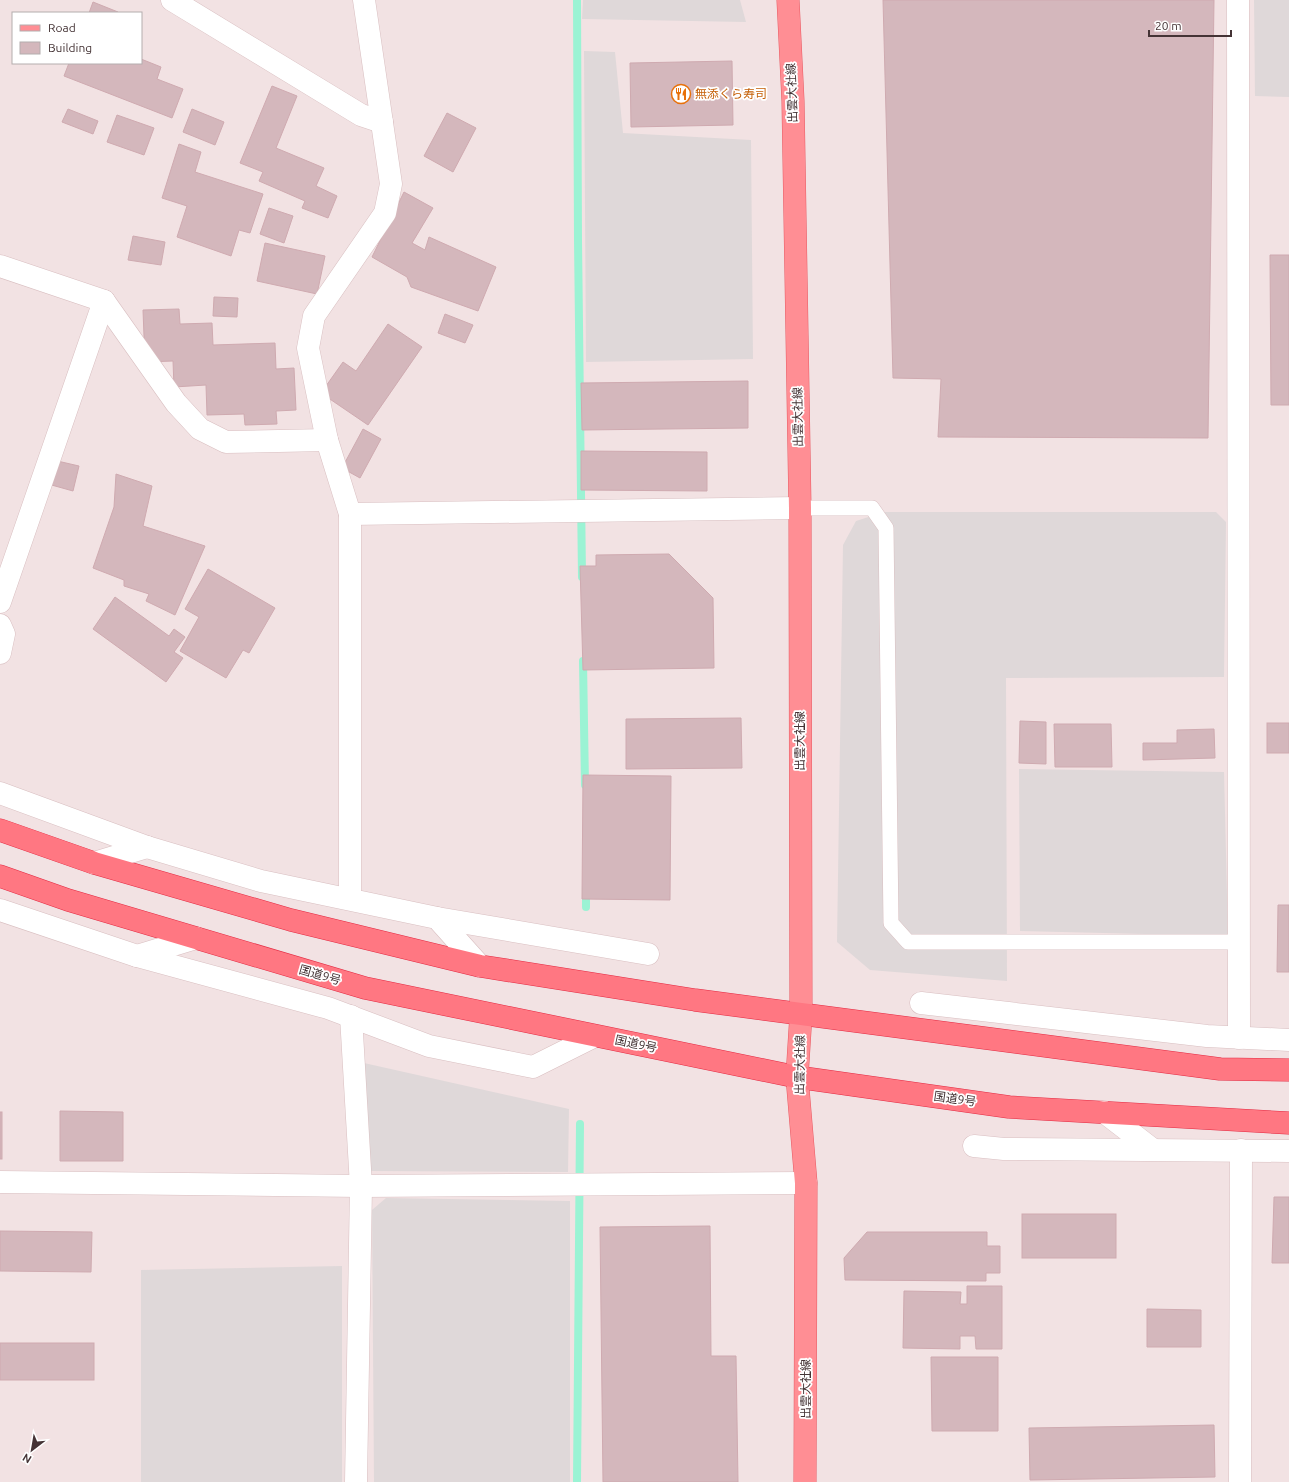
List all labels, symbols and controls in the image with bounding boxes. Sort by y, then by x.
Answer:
legend [12,12,142,64]
scale bar [1149,12,1231,38]
text: 20 m [1155,19,1182,32]
text: Road [48,21,76,34]
text: Building [48,41,92,54]
street label: 出雲大社線 [784,63,799,123]
restaurant icon: 無添くら寿司 [670,83,692,105]
place label: 無添くら寿司 [695,87,767,100]
street label: 出雲大社線 [790,387,805,447]
street label: 出雲大社線 [793,711,806,771]
street label: 国道9号 [298,962,342,987]
street label: 国道9号 [614,1033,658,1054]
street label: 出雲大社線 [792,1035,807,1095]
street label: 国道9号 [933,1089,977,1108]
street label: 出雲大社線 [799,1359,812,1419]
north arrow [12,1430,52,1470]
text: N [20,1451,33,1466]

